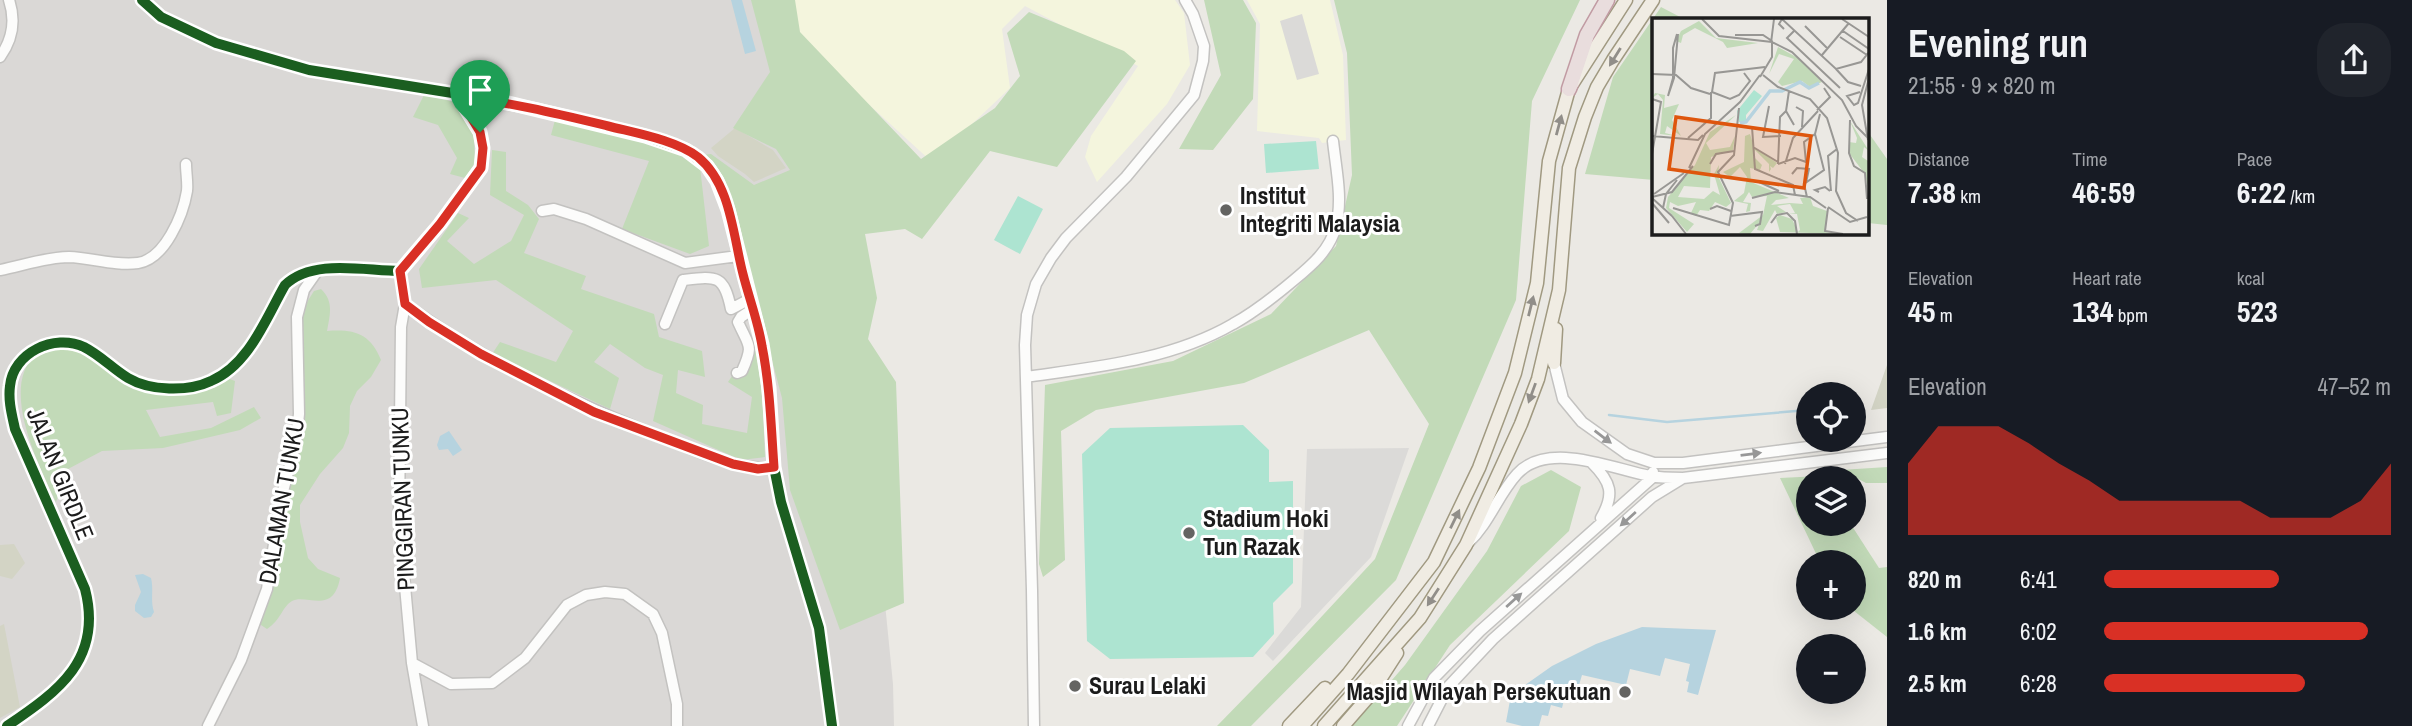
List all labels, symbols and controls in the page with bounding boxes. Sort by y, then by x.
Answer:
inset map [1652,18,1870,234]
text: Evening run [1908,18,2088,69]
button: share [2317,23,2391,97]
one-way arrow [1609,47,1622,67]
pin [450,60,510,132]
text: 21:55 · 9 × 820 m [1908,70,2055,101]
icon: arrive [461,71,499,109]
one-way arrow [1554,114,1564,135]
text: Distance [1908,146,1969,172]
text: Time [2072,146,2107,172]
text: Pace [2237,146,2272,172]
text: 7.38 [1908,172,1956,212]
text: 46:59 [2072,172,2135,212]
text: 6:22 [2237,172,2286,212]
place label: Institut Integriti Malaysia [1240,179,1400,239]
text: km [1956,183,1981,209]
text: /km [2286,183,2315,209]
marker: Institut Integriti Malaysia [1218,202,1234,218]
text: Elevation [1908,265,1973,291]
text: Heart rate [2072,265,2142,291]
text: kcal [2237,265,2264,291]
text: 45 [1908,291,1935,331]
text: 134 [2072,291,2113,331]
text: 523 [2237,291,2278,331]
one-way arrow [1526,295,1537,317]
text: m [1935,302,1953,328]
text: bpm [2113,302,2148,328]
text: Elevation [1908,371,1987,402]
text: 47–52 m [2318,371,2391,402]
map controls [1796,382,1866,704]
button: locate [1796,382,1866,452]
one-way arrow [1527,383,1538,404]
street label: JALAN GIRDLE [20,403,102,545]
street label: PINGGIRAN TUNKU [383,407,421,591]
street label: DALAMAN TUNKU [251,415,311,586]
one-way arrow [1594,430,1612,444]
one-way arrow [1740,449,1762,460]
button: layers [1796,466,1866,536]
place label: Stadium Hoki Tun Razak [1203,502,1329,562]
one-way arrow [1449,509,1460,529]
one-way arrow [1619,511,1637,527]
marker: Stadium Hoki Tun Razak [1181,525,1197,541]
button: + [1796,550,1866,620]
text: 820 m [1908,564,1961,595]
text: 6:41 [2020,564,2057,595]
one-way arrow [1426,588,1439,607]
one-way arrow [1505,593,1522,609]
text: 1.6 km [1908,616,1967,647]
text: 6:02 [2020,616,2057,647]
button: − [1796,634,1866,704]
text: 2.5 km [1908,668,1967,699]
text: 6:28 [2020,668,2057,699]
place label: Surau Lelaki [1089,669,1206,701]
place label: Masjid Wilayah Persekutuan [1346,675,1611,707]
marker: Surau Lelaki [1067,678,1083,694]
marker: Masjid Wilayah Persekutuan [1617,684,1633,700]

